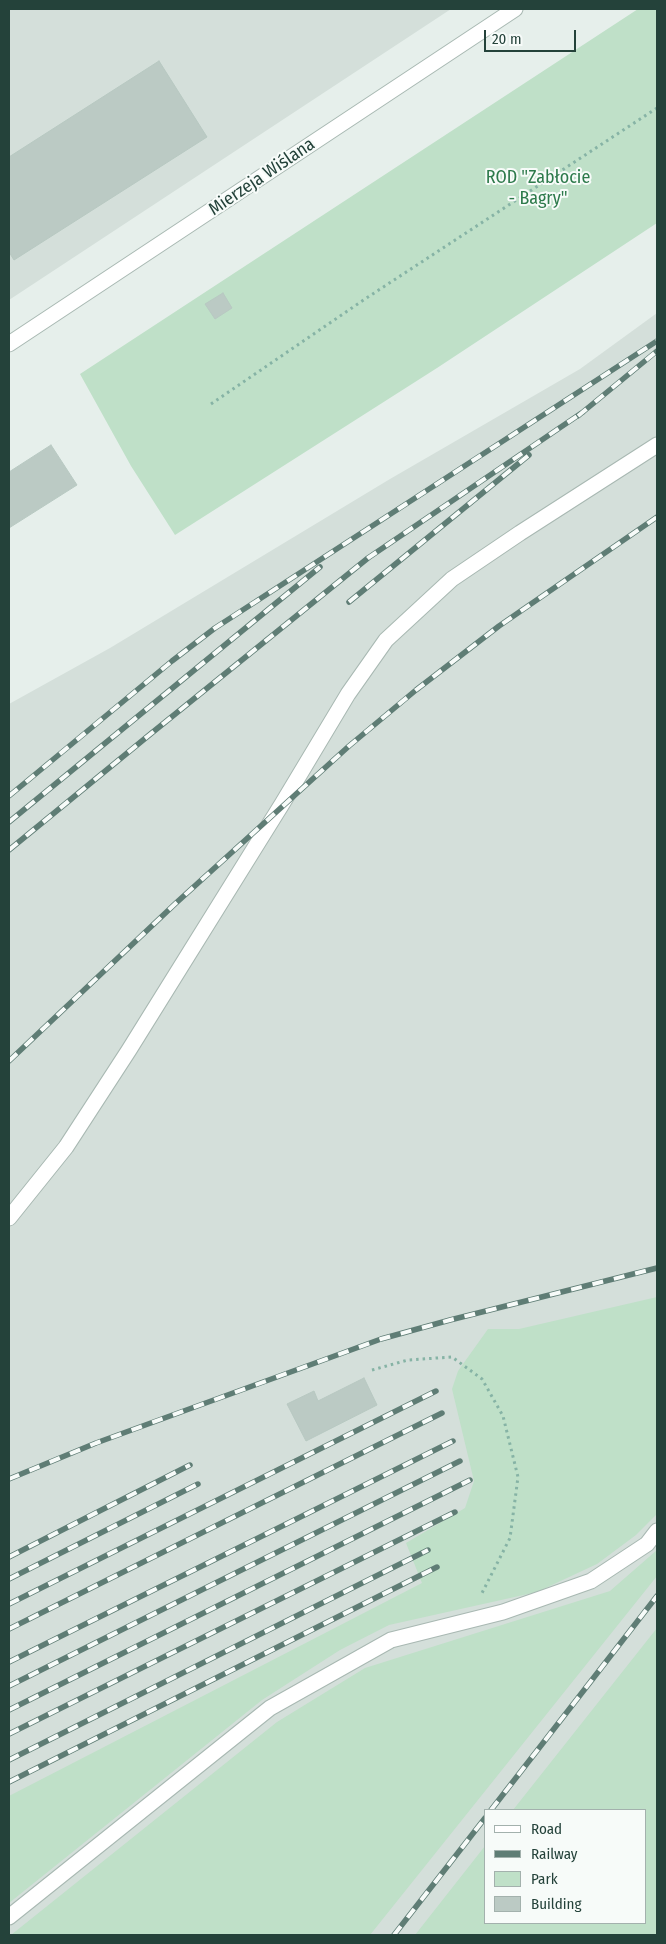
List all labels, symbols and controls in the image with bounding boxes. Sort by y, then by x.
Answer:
scale bar [486,20,578,52]
text: 20 m [492,30,522,48]
street label: Mierzeja Wiślana [205,134,319,220]
park label: ROD "Zabłocie - Bagry" [486,167,590,210]
legend [483,1809,646,1924]
text: Road [531,1820,562,1838]
text: Railway [531,1845,578,1863]
text: Park [531,1870,558,1888]
text: Building [531,1895,582,1913]

